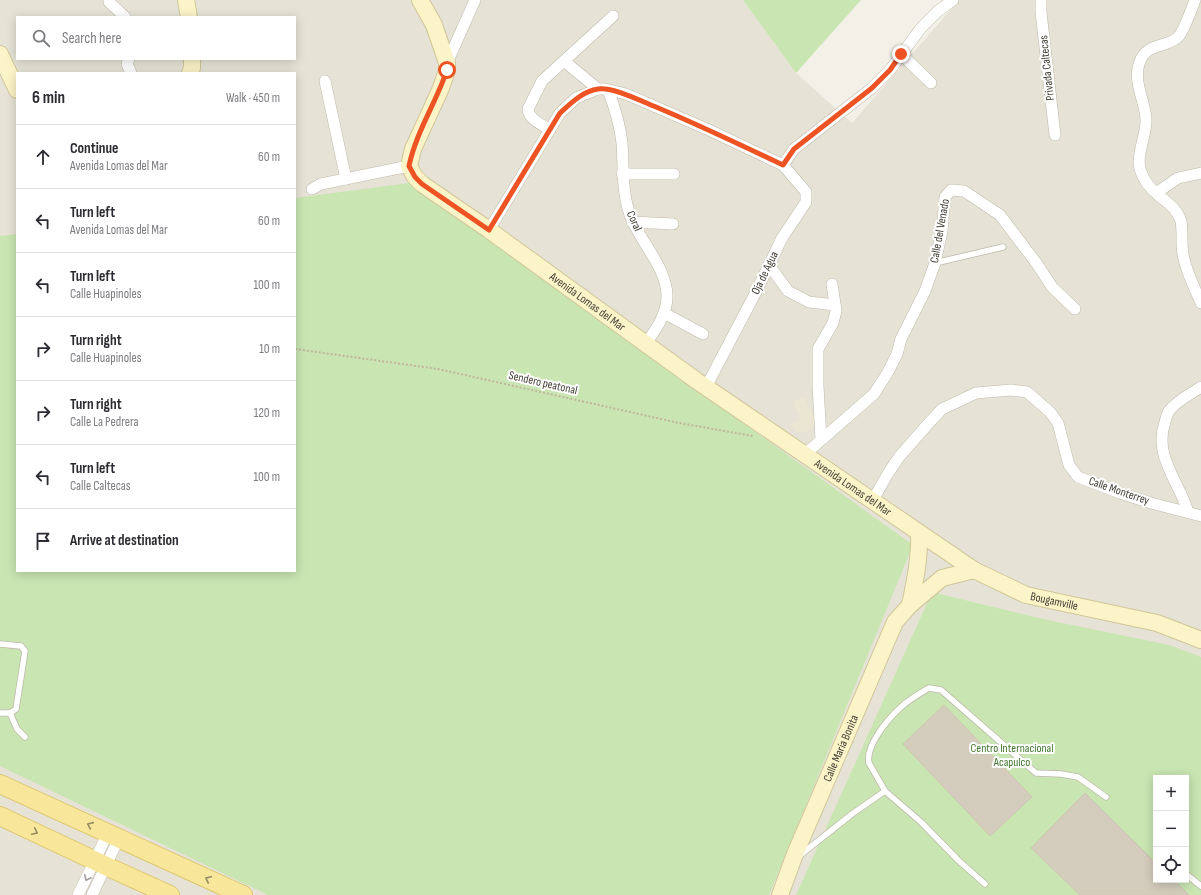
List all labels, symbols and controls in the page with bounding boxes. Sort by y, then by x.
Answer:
search box [16,16,296,60]
icon: search [30,27,52,49]
text: Search here [62,29,122,48]
street label: Privada Caltecas [1036,34,1058,102]
route end [892,45,910,63]
route start [438,61,456,79]
text: 6 min [32,88,65,108]
text: Walk · 450 m [226,90,280,106]
text: Continue [70,139,119,158]
icon: ahead [32,146,54,168]
text: 60 m [258,149,280,165]
text: Avenida Lomas del Mar [70,158,168,174]
street label: Calle del Venado [927,198,953,264]
text: Turn left [70,203,115,222]
street label: Coral [623,208,645,234]
icon: left [32,210,54,232]
text: 60 m [258,213,280,229]
text: Avenida Lomas del Mar [70,222,168,238]
street label: Oja de Agua [748,249,782,297]
text: Turn left [70,267,115,286]
street label: Avenida Lomas del Mar [546,268,629,335]
icon: left [32,274,54,296]
text: 100 m [253,277,280,293]
text: Calle Huapinoles [70,286,141,302]
text: Turn right [70,331,122,350]
icon: right [32,338,54,360]
text: 10 m [259,341,280,357]
text: Calle Huapinoles [70,350,141,366]
street label: Sendero peatonal [507,368,579,398]
text: Turn right [70,395,122,414]
icon: right [32,402,54,424]
text: 120 m [254,405,280,421]
text: Calle La Pedrera [70,414,139,430]
street label: Avenida Lomas del Mar [811,455,895,519]
text: Turn left [70,459,115,478]
icon: left [32,466,54,488]
text: 100 m [253,469,280,485]
street label: Calle Monterrey [1087,474,1152,509]
text: Calle Caltecas [70,478,131,494]
icon: arrive [32,530,54,552]
text: Arrive at destination [70,531,179,550]
street label: Bougamville [1029,589,1080,613]
street label: Calle María Bonita [820,712,862,784]
park label: Centro Internacional Acapulco [971,741,1053,770]
map controls [1153,775,1189,883]
button: + [1153,775,1189,811]
button: − [1153,811,1189,847]
one-way arrow [86,821,93,829]
one-way arrow [31,827,39,835]
button: locate [1153,847,1189,883]
one-way arrow [84,873,92,881]
one-way arrow [205,876,212,884]

